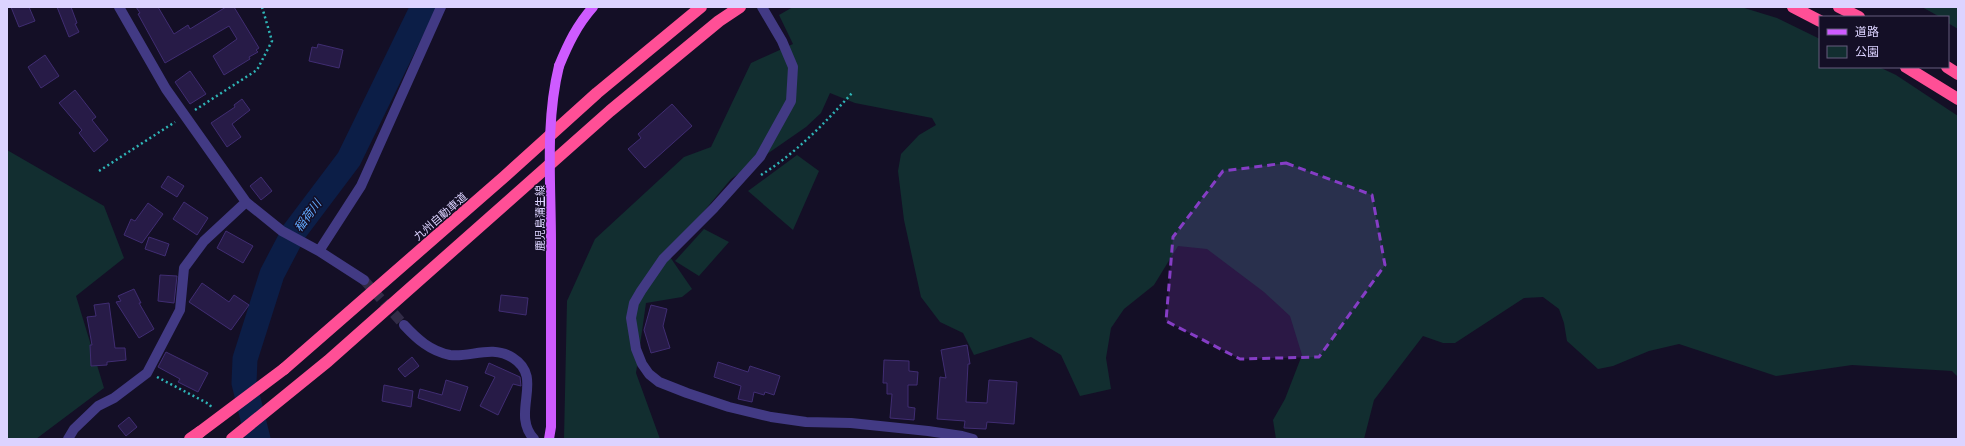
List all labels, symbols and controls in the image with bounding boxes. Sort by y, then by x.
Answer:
legend [1819,16,1949,68]
text: 道路 [1855,24,1879,38]
text: 公園 [1855,44,1879,58]
street label: 鹿児島蒲生線 [533,185,546,251]
street label: 九州自動車道 [411,189,469,243]
water label: 稲荷川 [291,195,325,234]

